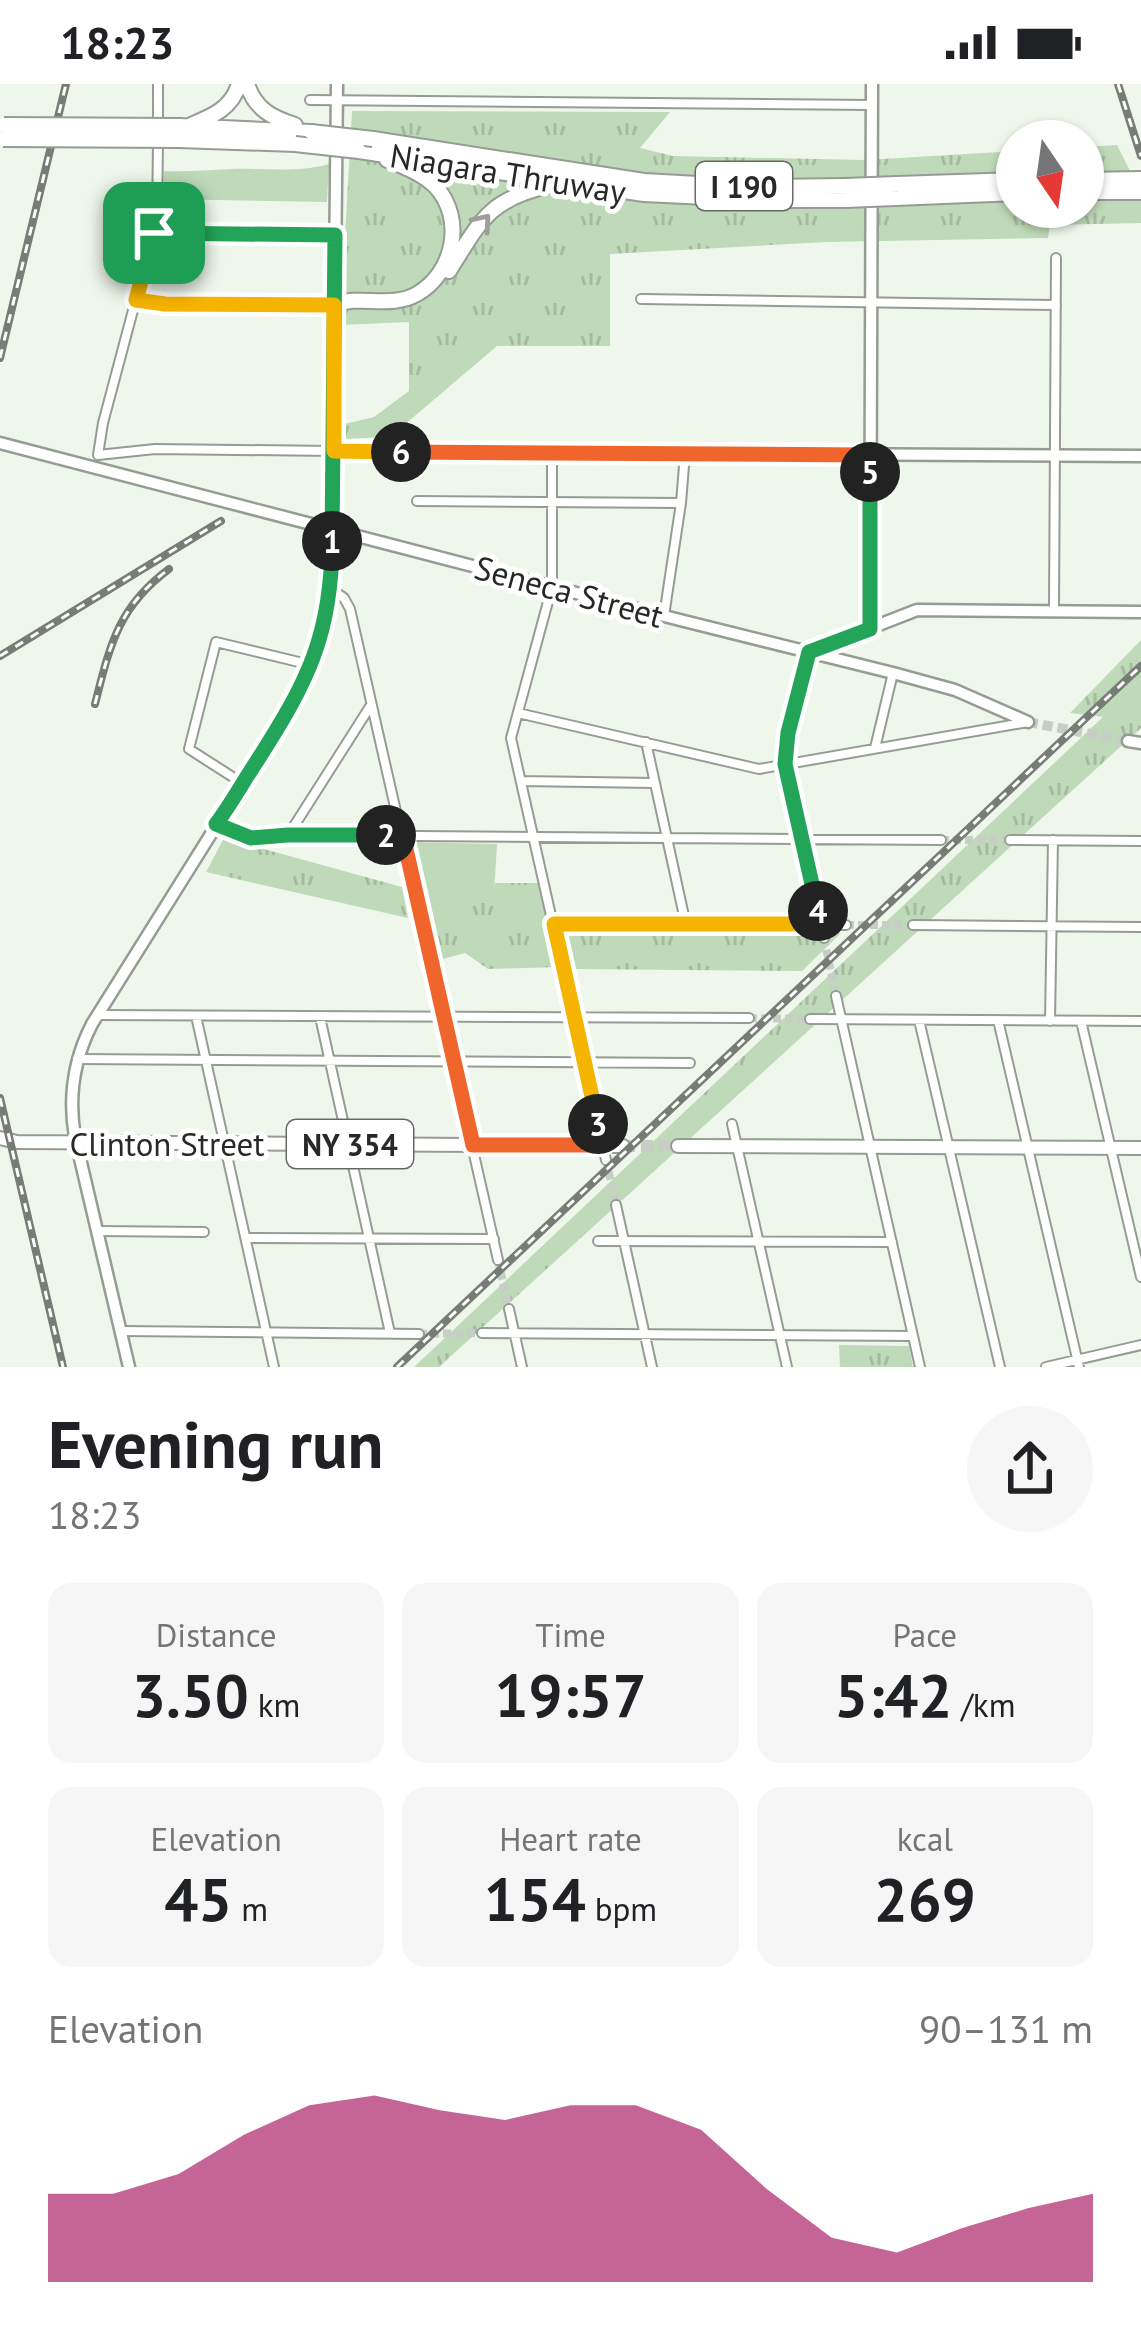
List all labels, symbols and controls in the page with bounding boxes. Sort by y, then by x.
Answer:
text: 18:23 [60,13,174,71]
north arrow [996,120,1104,228]
map controls [996,120,1104,228]
street label: Niagara Thruway [387,133,630,213]
road number: I 190 [696,162,792,210]
pin [103,182,205,284]
icon: arrive [121,200,187,266]
one-way arrow [469,214,490,236]
pin: 6 [371,422,431,482]
text: 6 [392,430,410,473]
pin: 5 [840,442,900,502]
text: 5 [861,450,879,493]
pin: 1 [302,511,362,571]
text: 1 [323,519,341,562]
street label: Seneca Street [470,545,668,637]
pin: 2 [356,805,416,865]
text: 2 [377,813,395,856]
pin: 4 [788,881,848,941]
text: 4 [809,889,827,932]
pin: 3 [568,1094,628,1154]
text: 3 [589,1102,607,1145]
road number: NY 354 [287,1120,413,1168]
street label: Clinton Street [69,1122,265,1165]
text: Evening run [48,1401,383,1486]
button: share [967,1406,1093,1532]
text: 18:23 [48,1489,142,1540]
text: Distance [156,1613,277,1656]
text: Time [535,1613,606,1656]
text: Pace [893,1613,957,1656]
text: 3.50 [132,1656,249,1734]
text: 19:57 [494,1656,647,1734]
text: 5:42 [834,1656,952,1734]
text: km [249,1683,300,1726]
text: /km [952,1683,1015,1726]
text: Elevation [150,1817,282,1860]
text: Heart rate [499,1817,642,1860]
text: kcal [897,1817,953,1860]
text: 45 [164,1860,232,1938]
text: 154 [484,1860,586,1938]
text: 269 [874,1860,976,1938]
text: m [232,1887,268,1930]
text: bpm [586,1887,657,1930]
text: Elevation [48,2003,203,2054]
text: 90–131 m [919,2003,1093,2054]

